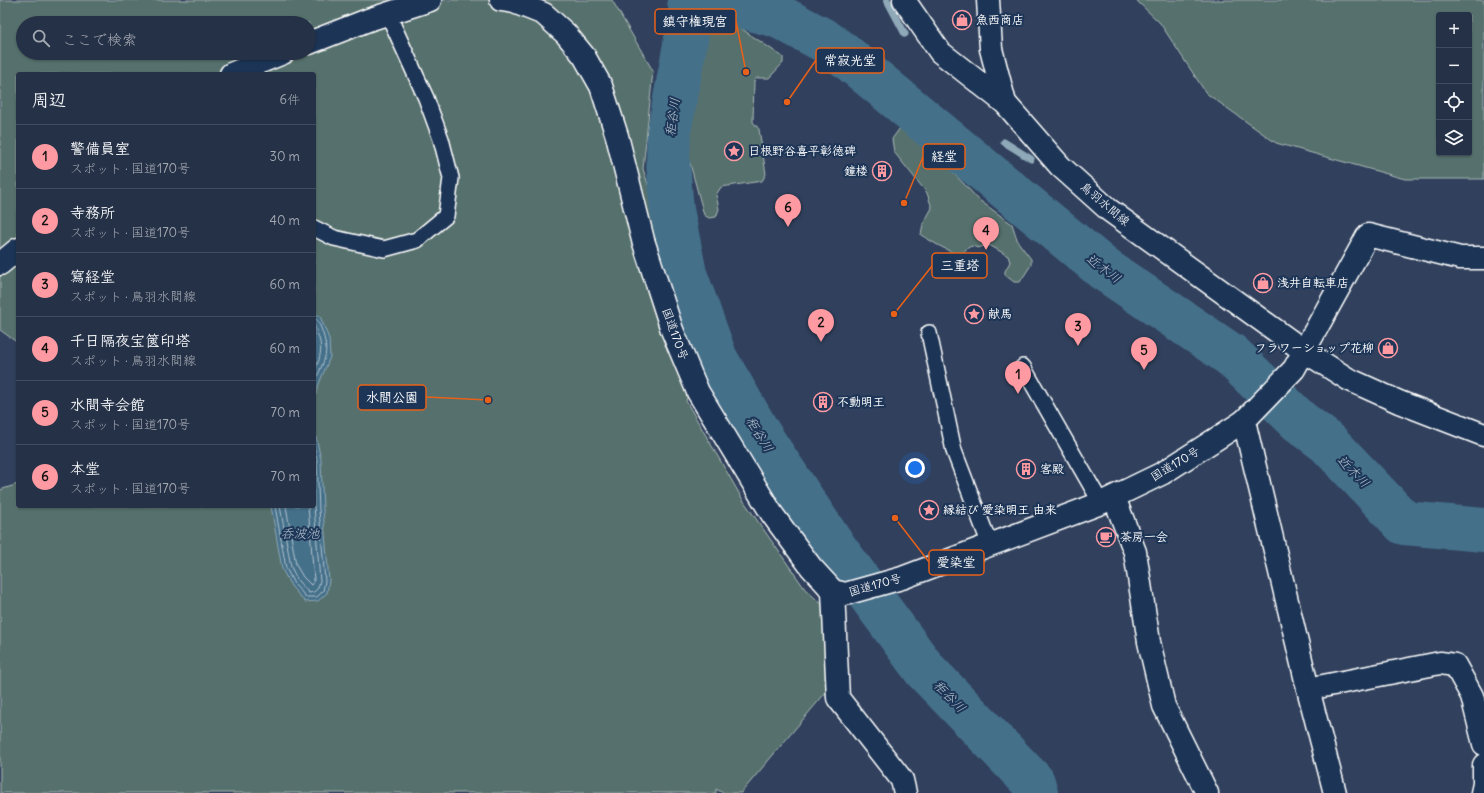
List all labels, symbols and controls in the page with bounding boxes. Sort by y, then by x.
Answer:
callout: 鎮守権現宮 [655,9,736,34]
shop icon: 魚西商店 [951,9,973,31]
place label: 魚西商店 [976,12,1024,27]
map controls [1436,12,1472,156]
button: + [1436,12,1472,48]
text: 鎮守権現宮 [662,13,728,30]
search box [16,16,316,60]
icon: search [30,27,52,49]
text: ここで検索 [62,30,137,49]
callout: 常寂光堂 [816,48,884,73]
button: − [1436,48,1472,84]
text: 常寂光堂 [824,52,876,69]
button: locate [1436,84,1472,120]
text: 周辺 [32,89,66,111]
text: 6件 [279,91,300,108]
water label: 秬谷川 [661,97,684,138]
button: layers [1436,120,1472,156]
text: 警備員室 [70,139,130,158]
place icon: 日根野谷喜平彰徳碑 [723,140,745,162]
place label: 日根野谷喜平彰徳碑 [748,143,856,158]
callout: 経堂 [923,144,965,169]
text: 1 [42,148,48,165]
text: 30 m [270,148,300,165]
text: 経堂 [931,148,957,165]
text: スポット · 国道170号 [70,160,190,177]
building icon: 鐘楼 [871,160,893,182]
place label: 鐘楼 [844,163,868,178]
street label: 鳥羽水間線 [1078,179,1133,229]
pin: 6 [775,194,801,227]
text: 寺務所 [70,203,115,222]
text: 2 [41,212,49,229]
text: 40 m [269,212,300,229]
pin: 4 [973,217,999,250]
text: スポット · 国道170号 [70,224,190,241]
water label: 近木川 [1083,250,1124,287]
callout: 三重塔 [932,253,987,278]
text: 三重塔 [940,257,980,274]
text: 寫経堂 [70,267,115,286]
shop icon: 浅井自転車店 [1252,272,1274,294]
place label: 浅井自転車店 [1277,275,1349,290]
text: 3 [41,276,49,293]
text: 60 m [269,276,300,293]
text: スポット · 鳥羽水間線 [70,288,196,305]
place icon: 献馬 [963,303,985,325]
street label: 国道170号 [659,306,692,362]
place label: 献馬 [988,306,1012,321]
pin: 2 [808,309,834,342]
pin: 3 [1065,313,1091,346]
text: 千日隔夜宝篋印塔 [70,331,190,350]
pin: 5 [1131,337,1157,370]
shop icon: フラワーショップ花柳 [1377,337,1399,359]
text: 4 [41,340,49,357]
text: 60 m [269,340,300,357]
place label: フラワーショップ花柳 [1255,340,1374,355]
text: スポット · 鳥羽水間線 [70,352,196,369]
pin: 1 [1005,361,1031,394]
callout: 水間公園 [358,385,426,410]
text: 水間公園 [366,389,418,406]
building icon: 不動明王 [812,391,834,413]
place label: 不動明王 [837,394,885,409]
text: 水間寺会館 [70,395,145,414]
text: 5 [41,404,49,421]
text: 70 m [271,404,300,421]
water label: 秬谷川 [742,413,777,455]
text: スポット · 国道170号 [70,416,190,433]
street label: 国道170号 [1148,443,1202,484]
water label: 近木川 [1334,451,1373,491]
your location [905,458,925,478]
building icon: 客殿 [1015,458,1037,480]
text: 本堂 [70,459,100,478]
place label: 客殿 [1040,461,1064,476]
text: 6 [41,468,49,485]
text: 70 m [271,468,300,485]
text: スポット · 国道170号 [70,480,190,497]
place icon: 縁結び 愛染明王 由来 [918,499,940,521]
place label: 縁結び 愛染明王 由来 [943,502,1057,517]
water label: 呑波池 [280,525,320,542]
cafe icon: 茶房一会 [1095,526,1117,548]
place label: 茶房一会 [1120,529,1168,544]
callout: 愛染堂 [929,550,984,575]
text: 愛染堂 [936,554,976,571]
street label: 国道170号 [847,570,903,599]
water label: 秬谷川 [930,676,969,716]

